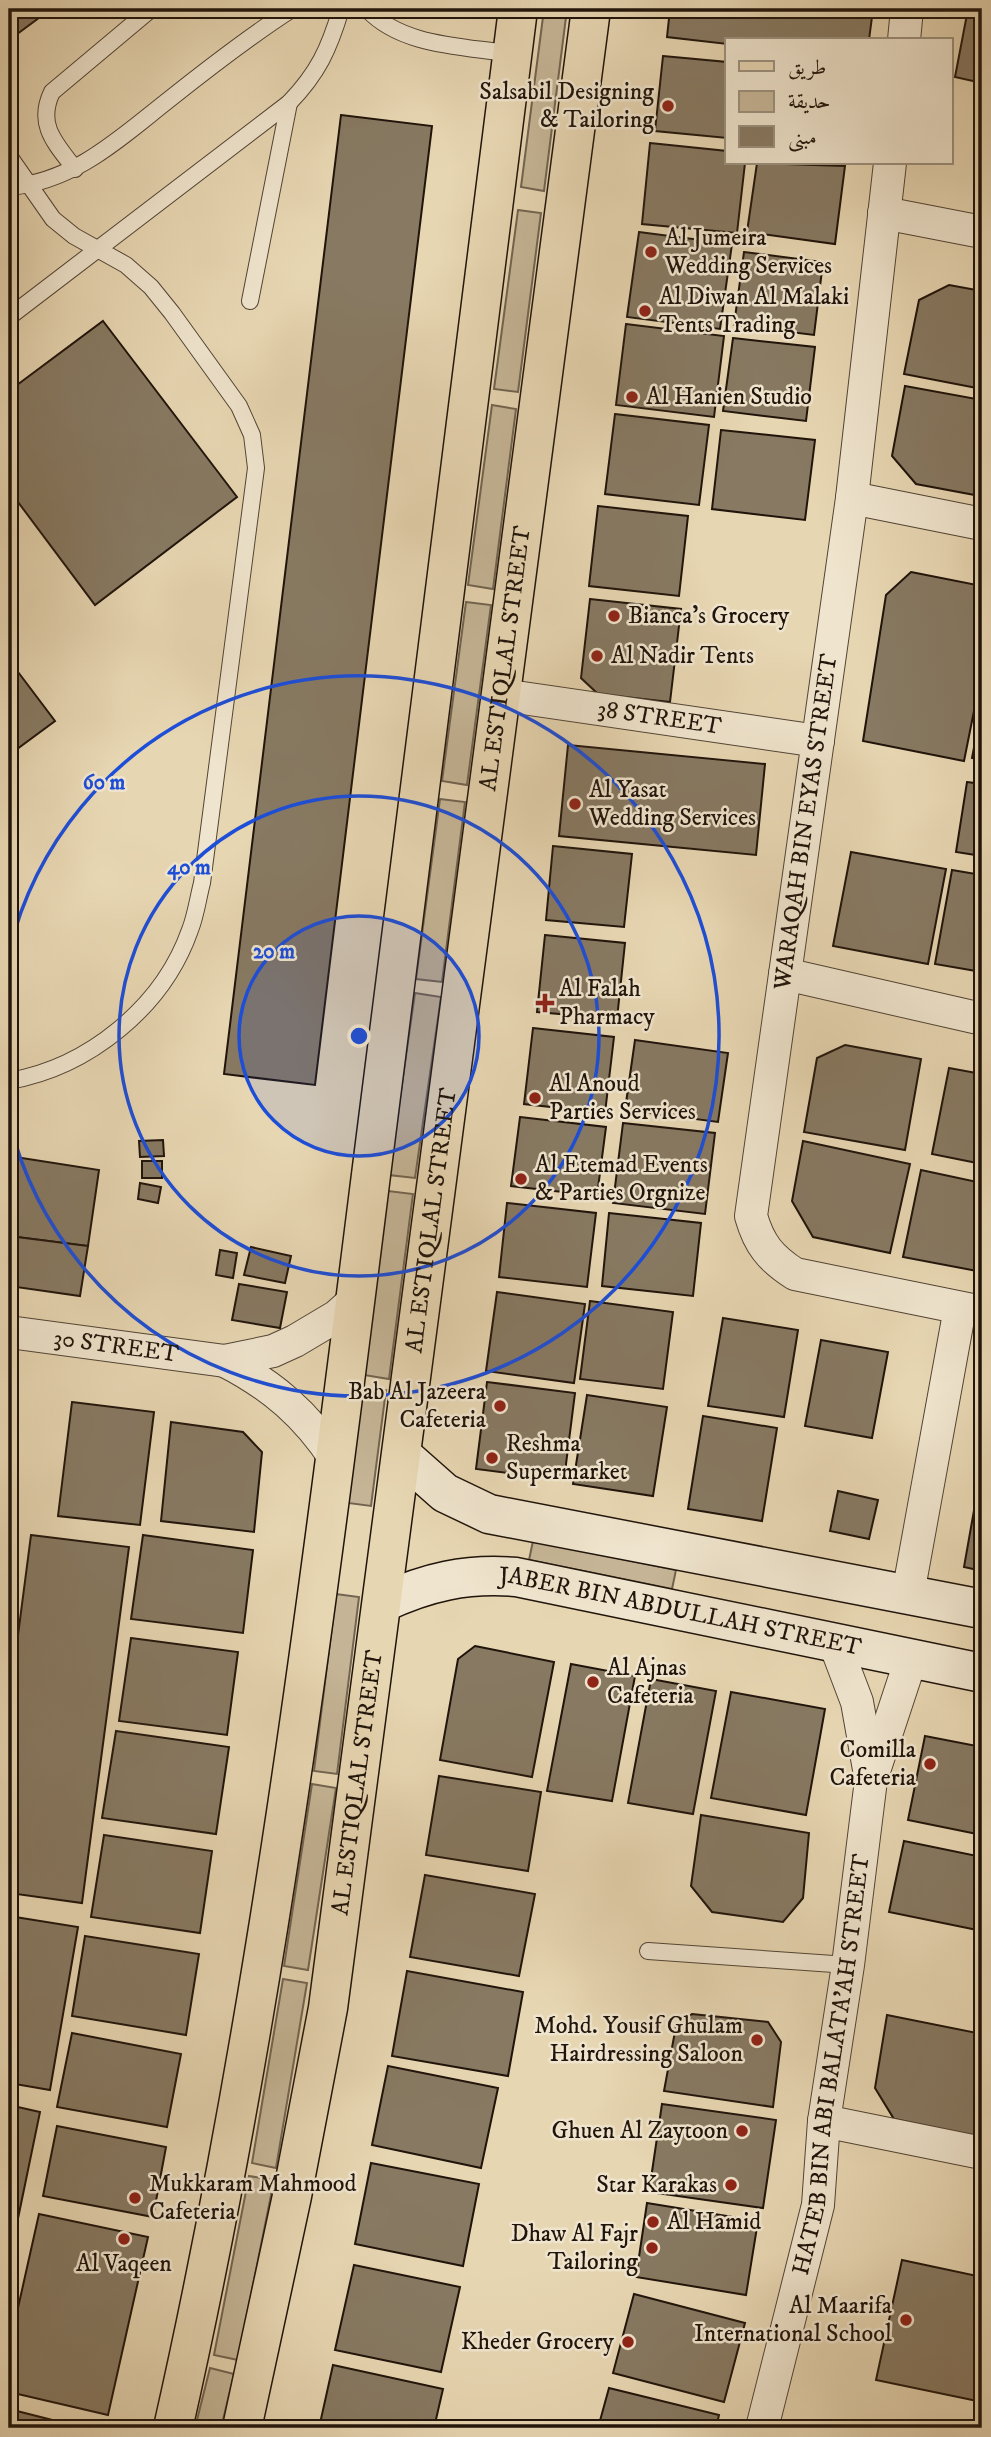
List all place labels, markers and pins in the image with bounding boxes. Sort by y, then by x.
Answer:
place label: Salsabil Designing & Tailoring [479,77,654,135]
marker: Salsabil Designing & Tailoring [660,98,676,114]
place label: Al Jumeira Wedding Services [664,223,832,281]
marker: Al Jumeira Wedding Services [643,244,659,260]
place label: Al Diwan Al Malaki Tents Trading [659,282,849,340]
marker: Al Diwan Al Malaki Tents Trading [637,303,653,319]
place label: Al Hanien Studio [646,382,812,412]
marker: Al Hanien Studio [624,389,640,405]
place label: Bianca's Grocery [628,601,790,631]
marker: Bianca's Grocery [606,608,622,624]
place label: Al Nadir Tents [611,641,754,671]
marker: Al Nadir Tents [589,648,605,664]
place label: Al Yasat Wedding Services [588,775,756,833]
marker: Al Yasat Wedding Services [567,796,583,812]
place label: Al Falah Pharmacy [559,974,655,1032]
marker: Al Falah Pharmacy [537,995,553,1011]
centre of rings [347,1024,371,1048]
place label: Al Anoud Parties Services [549,1069,696,1127]
marker: Al Anoud Parties Services [527,1090,543,1106]
place label: Al Etemad Events & Parties Orgnize [535,1150,708,1208]
marker: Al Etemad Events & Parties Orgnize [513,1171,529,1187]
place label: Bab Al Jazeera Cafeteria [348,1377,487,1435]
marker: Bab Al Jazeera Cafeteria [492,1398,508,1414]
place label: Reshma Supermarket [506,1429,628,1487]
marker: Reshma Supermarket [484,1450,500,1466]
place label: Al Ajnas Cafeteria [607,1653,694,1711]
marker: Al Ajnas Cafeteria [585,1674,601,1690]
place label: Comilla Cafeteria [829,1735,917,1793]
marker: Comilla Cafeteria [922,1756,938,1772]
place label: Mohd. Yousif Ghulam Hairdressing Saloon [534,2011,743,2069]
marker: Mohd. Yousif Ghulam Hairdressing Saloon [749,2032,765,2048]
place label: Ghuen Al Zaytoon [551,2116,728,2146]
marker: Ghuen Al Zaytoon [734,2123,750,2139]
place label: Mukkaram Mahmood Cafeteria [149,2169,356,2227]
place label: Star Karakas [596,2170,717,2200]
marker: Star Karakas [723,2177,739,2193]
marker: Mukkaram Mahmood Cafeteria [127,2190,143,2206]
place label: Al Hamid [667,2207,761,2237]
marker: Al Hamid [645,2214,661,2230]
place label: Dhaw Al Fajr Tailoring [511,2219,638,2277]
marker: Al Vaqeen [116,2231,132,2247]
marker: Dhaw Al Fajr Tailoring [644,2240,660,2256]
place label: Al Vaqeen [76,2249,172,2279]
place label: Al Maarifa International School [694,2291,893,2349]
marker: Al Maarifa International School [898,2312,914,2328]
place label: Kheder Grocery [461,2327,615,2357]
marker: Kheder Grocery [620,2334,636,2350]

